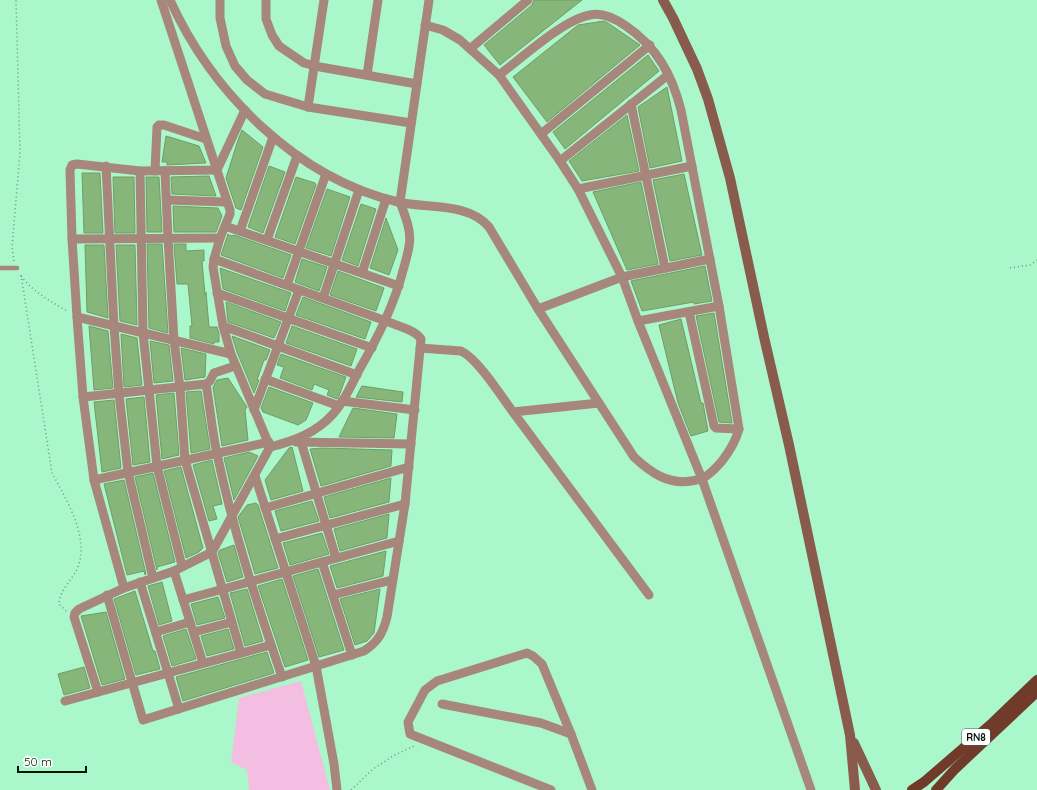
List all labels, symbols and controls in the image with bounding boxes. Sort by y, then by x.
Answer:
road number: RN8 [962,729,990,745]
scale bar [18,748,86,774]
text: 50 m [24,754,52,769]

